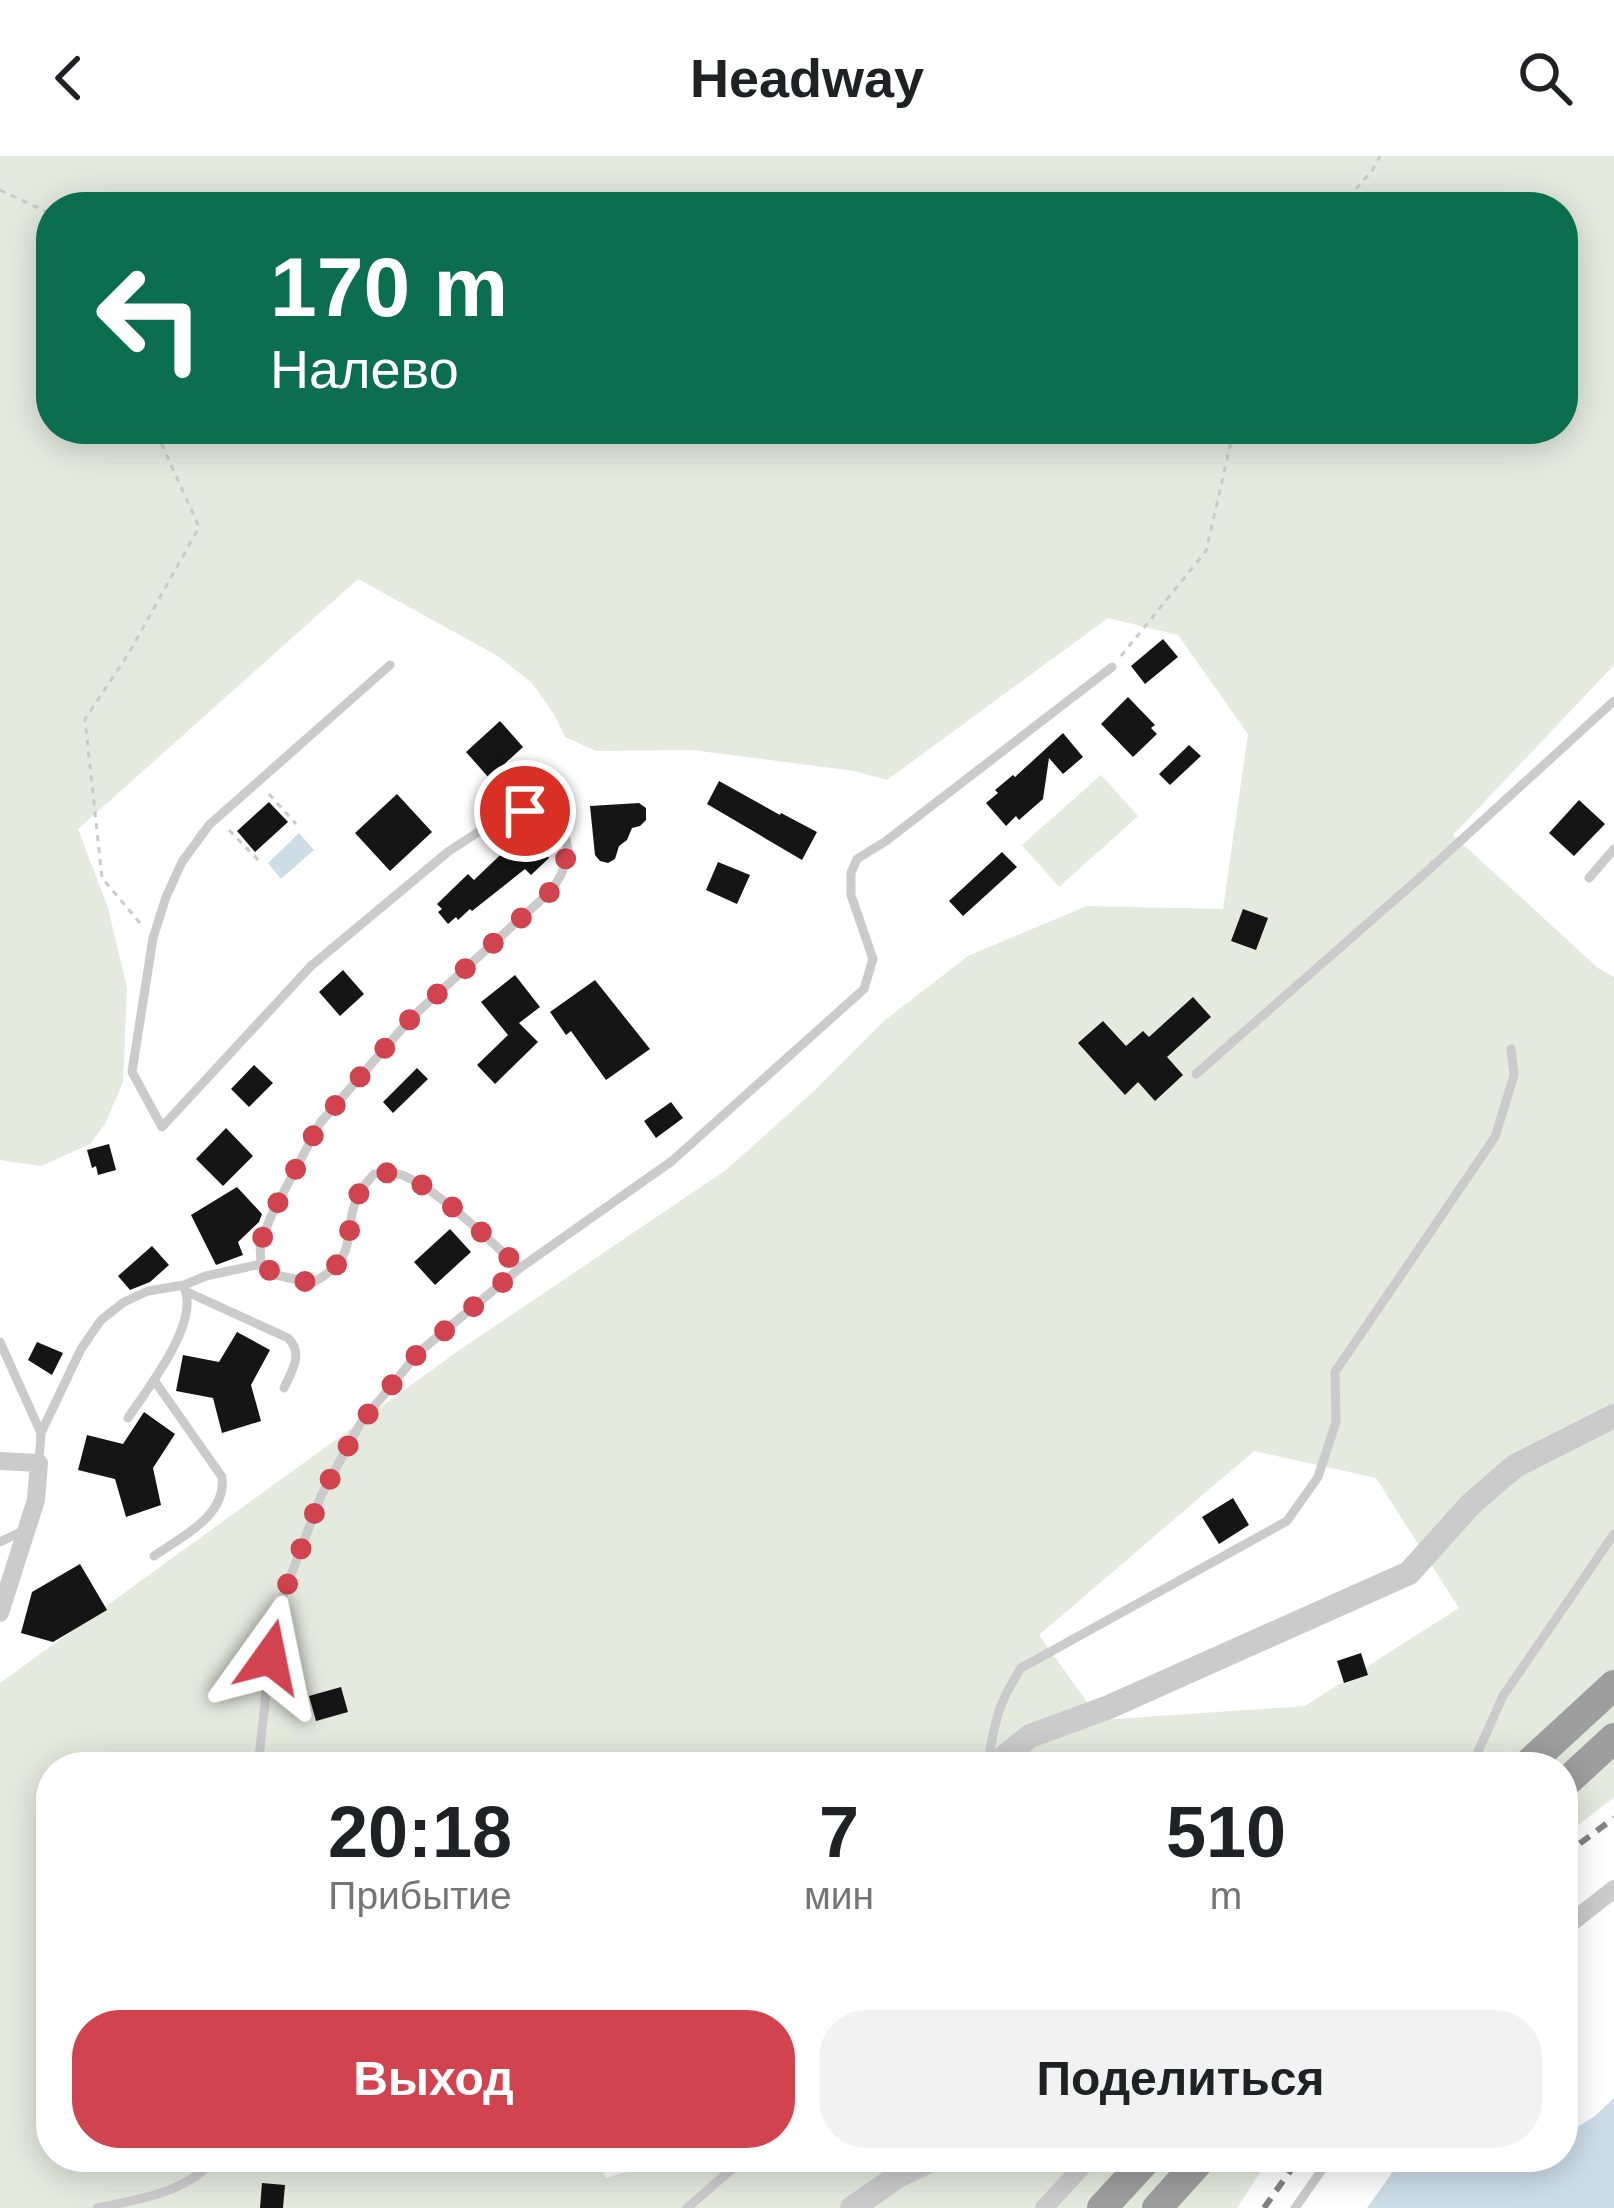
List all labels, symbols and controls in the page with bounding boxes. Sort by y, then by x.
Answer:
icon: back [36,45,102,111]
icon: search [1512,45,1578,111]
text: Headway [690,48,924,108]
icon: left [72,240,228,396]
text: 170 m [270,240,508,334]
text: Налево [270,339,459,399]
pin [474,760,576,862]
icon: arrive [492,778,558,844]
position arrow [207,1594,333,1720]
text: 20:18 [328,1792,512,1872]
text: 7 [819,1792,859,1872]
text: 510 [1166,1792,1286,1872]
text: Прибытие [328,1874,512,1917]
text: мин [804,1874,874,1917]
text: m [1210,1874,1242,1917]
button: Выход [72,2010,795,2148]
button: Поделиться [819,2010,1542,2148]

